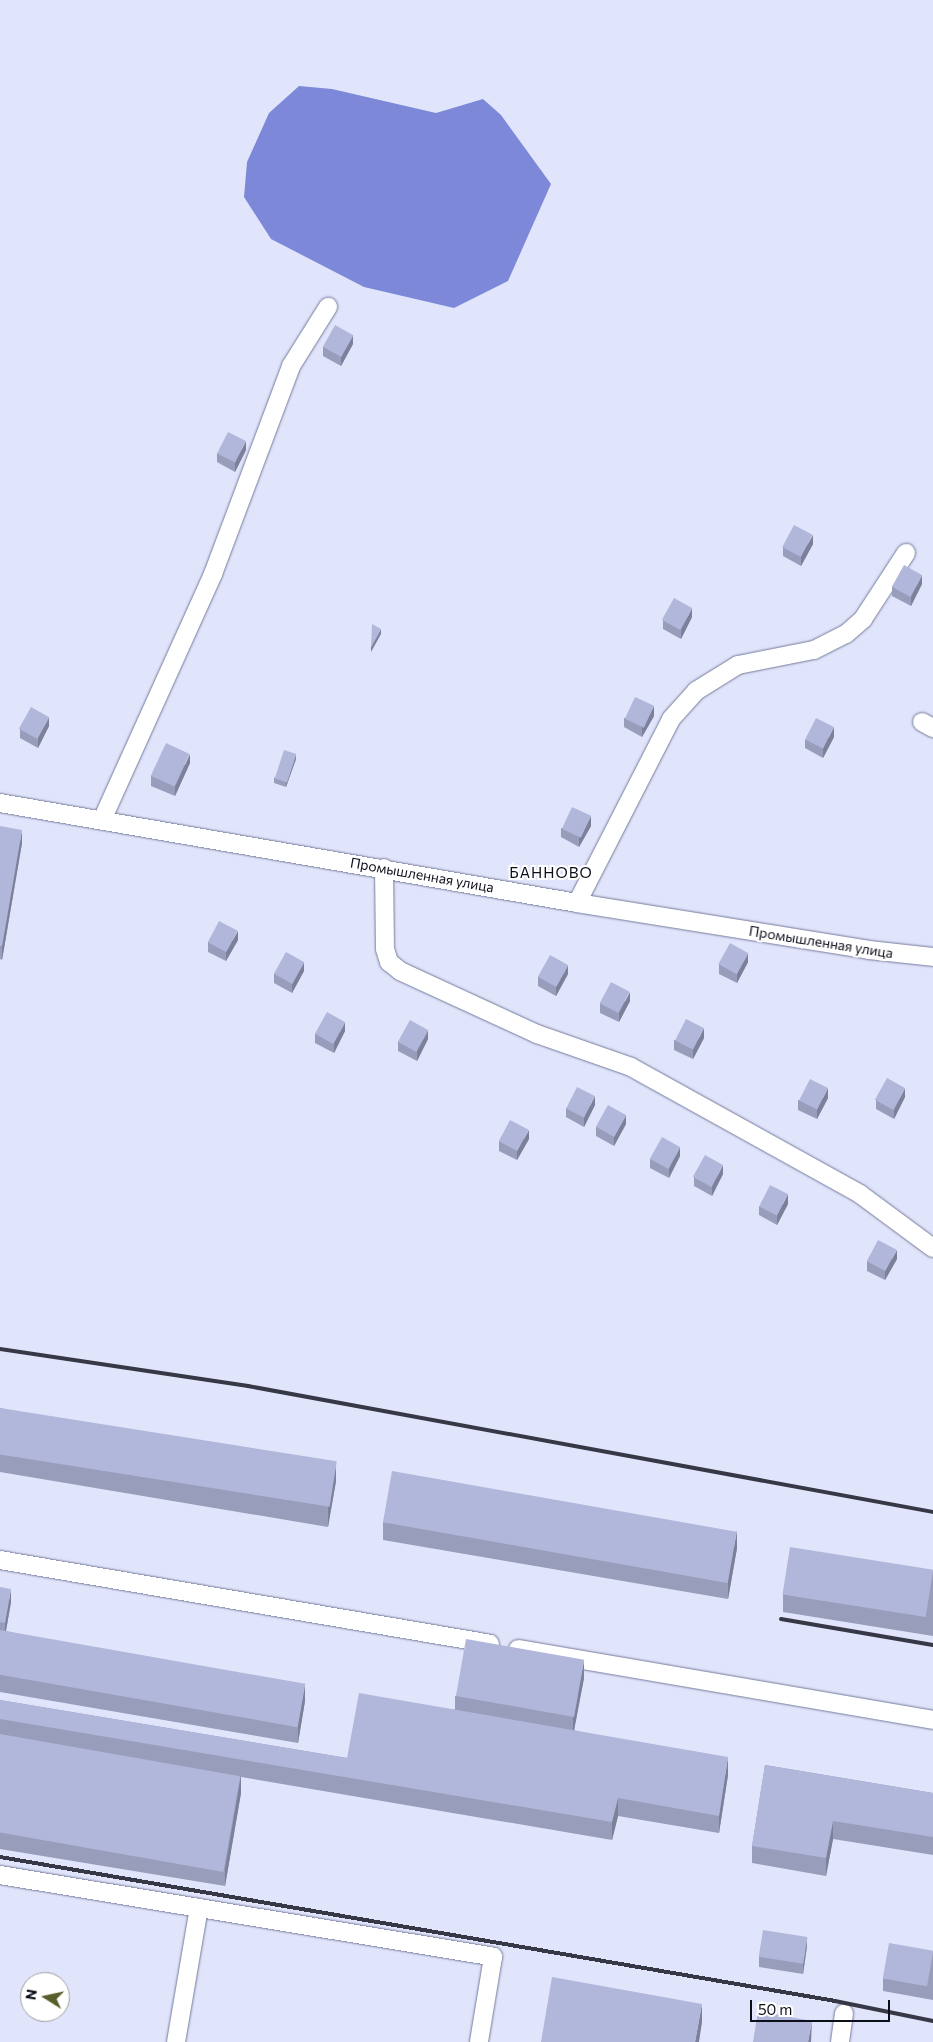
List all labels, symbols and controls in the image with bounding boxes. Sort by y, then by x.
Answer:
street label: Промышленная улица [349,854,495,896]
district label: БАННОВО [508,864,594,882]
street label: Промышленная улица [748,922,894,962]
north arrow [20,1972,70,2022]
text: N [21,1988,40,2001]
scale bar [753,1990,893,2022]
text: 50 m [758,2000,792,2018]

